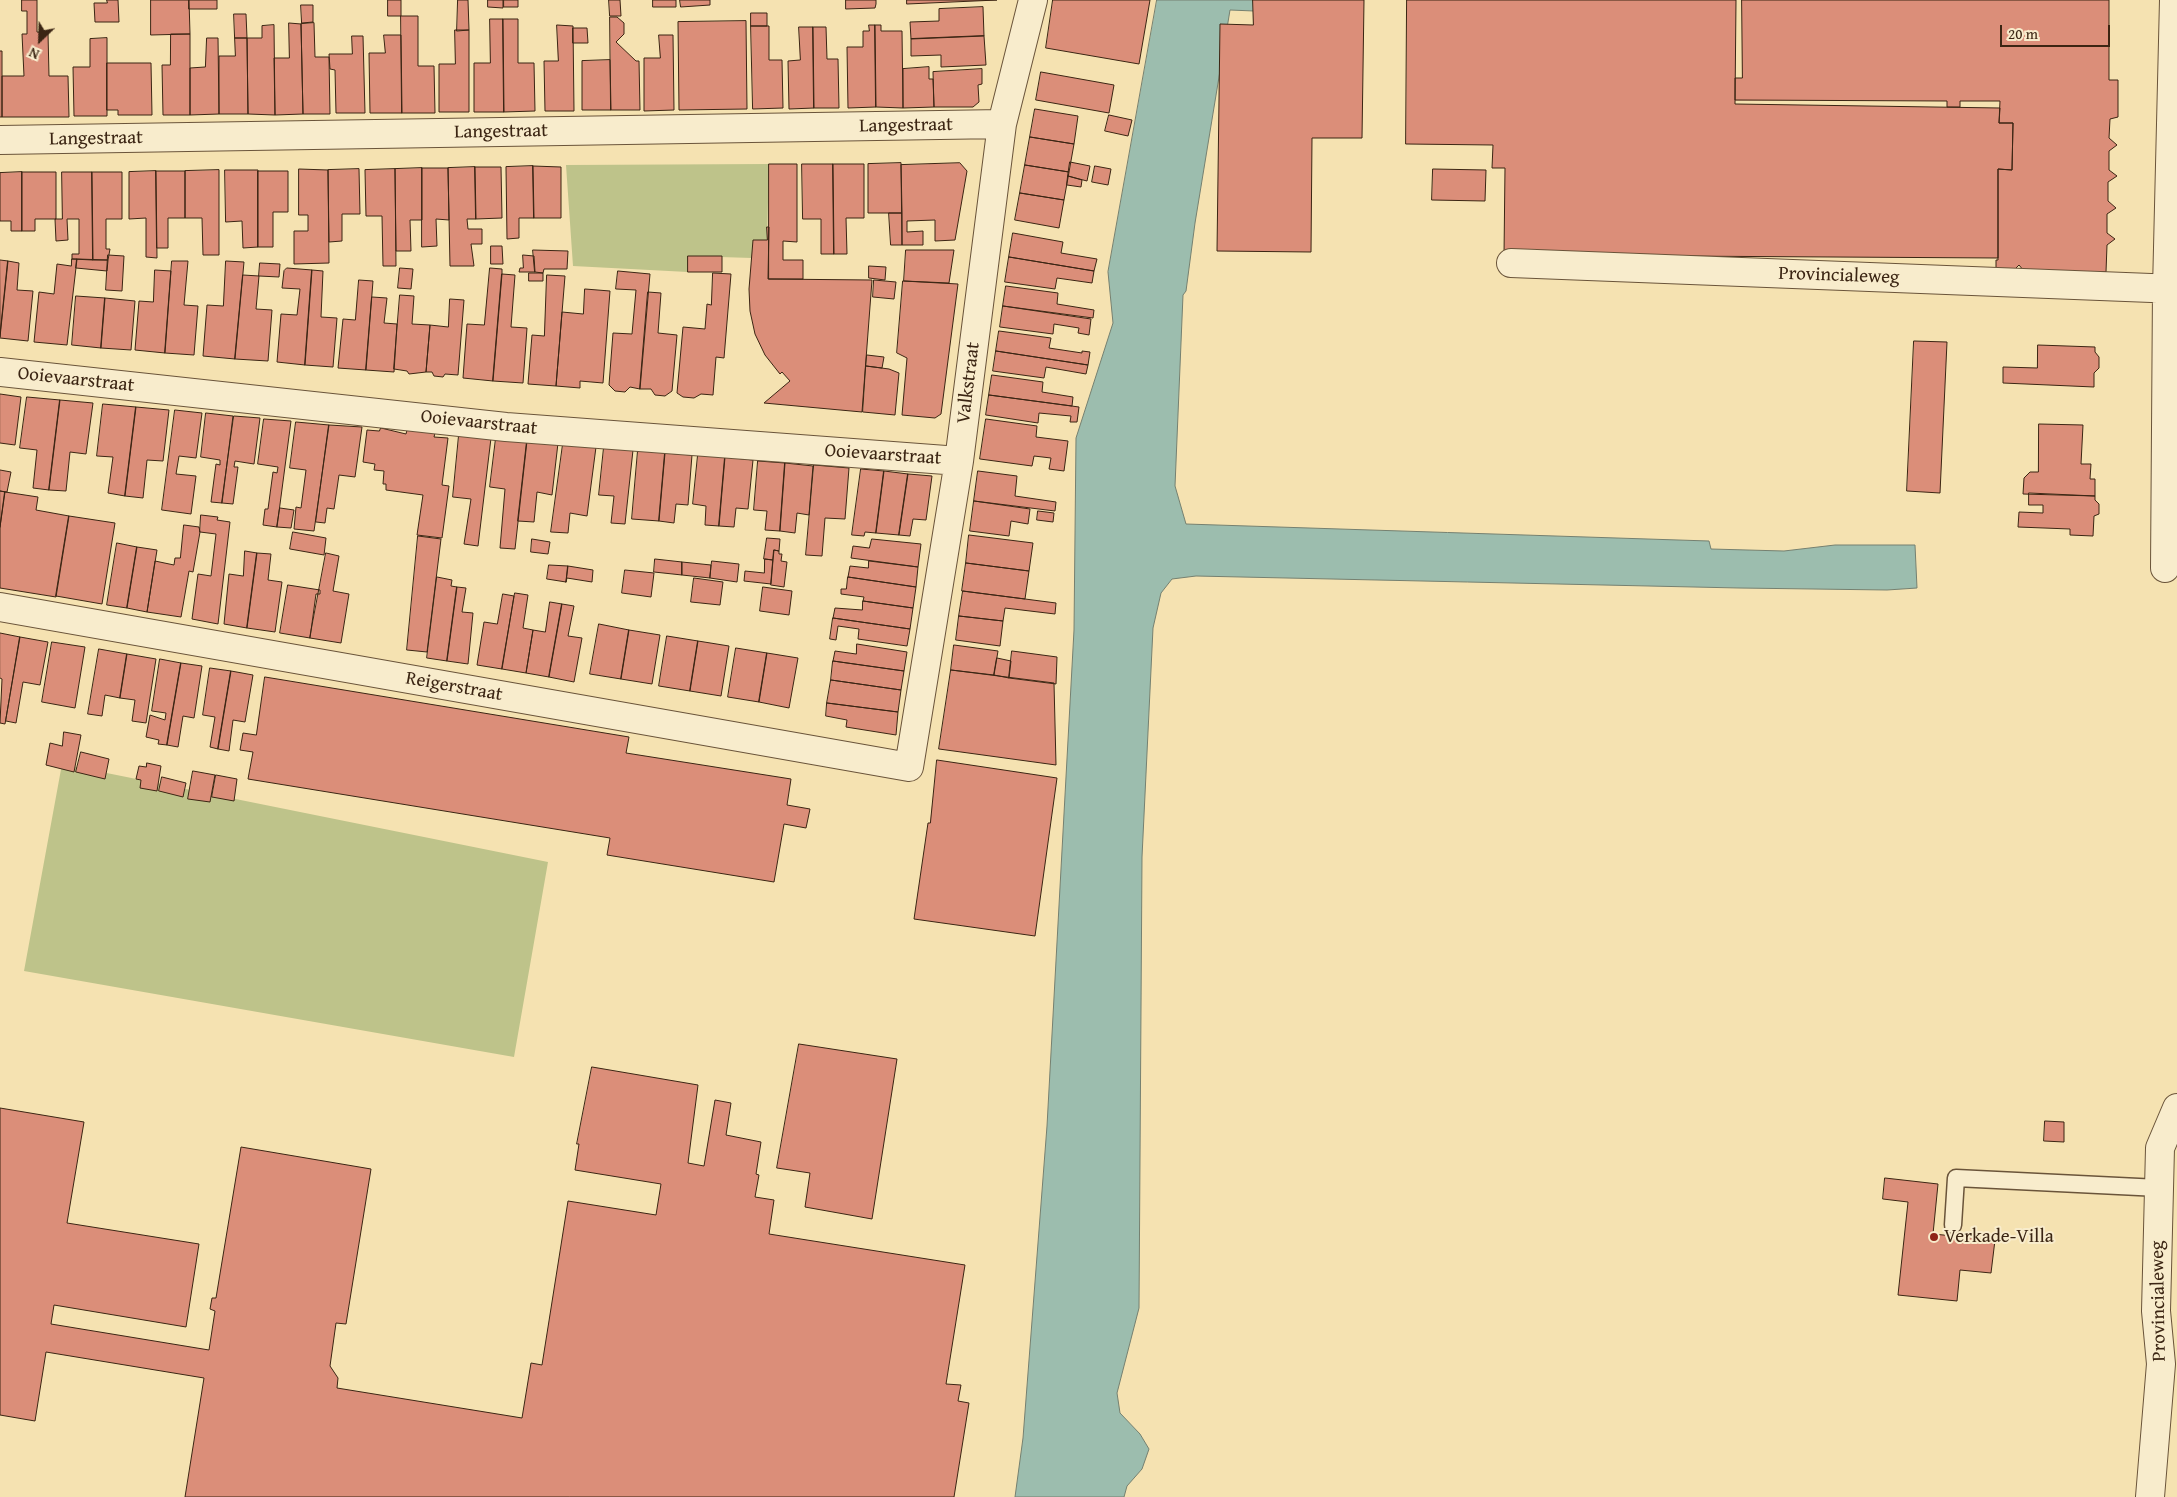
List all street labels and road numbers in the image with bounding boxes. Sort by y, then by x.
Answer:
street label: Langestraat [859,114,953,138]
street label: Langestraat [454,120,548,144]
street label: Langestraat [49,127,143,151]
street label: Provincialeweg [1778,262,1900,290]
street label: Valkstraat [953,341,985,425]
street label: Ooievaarstraat [17,363,135,397]
street label: Ooievaarstraat [420,406,538,440]
street label: Ooievaarstraat [824,440,942,470]
street label: Reigerstraat [404,667,504,707]
street label: Provincialeweg [2147,1240,2171,1362]

